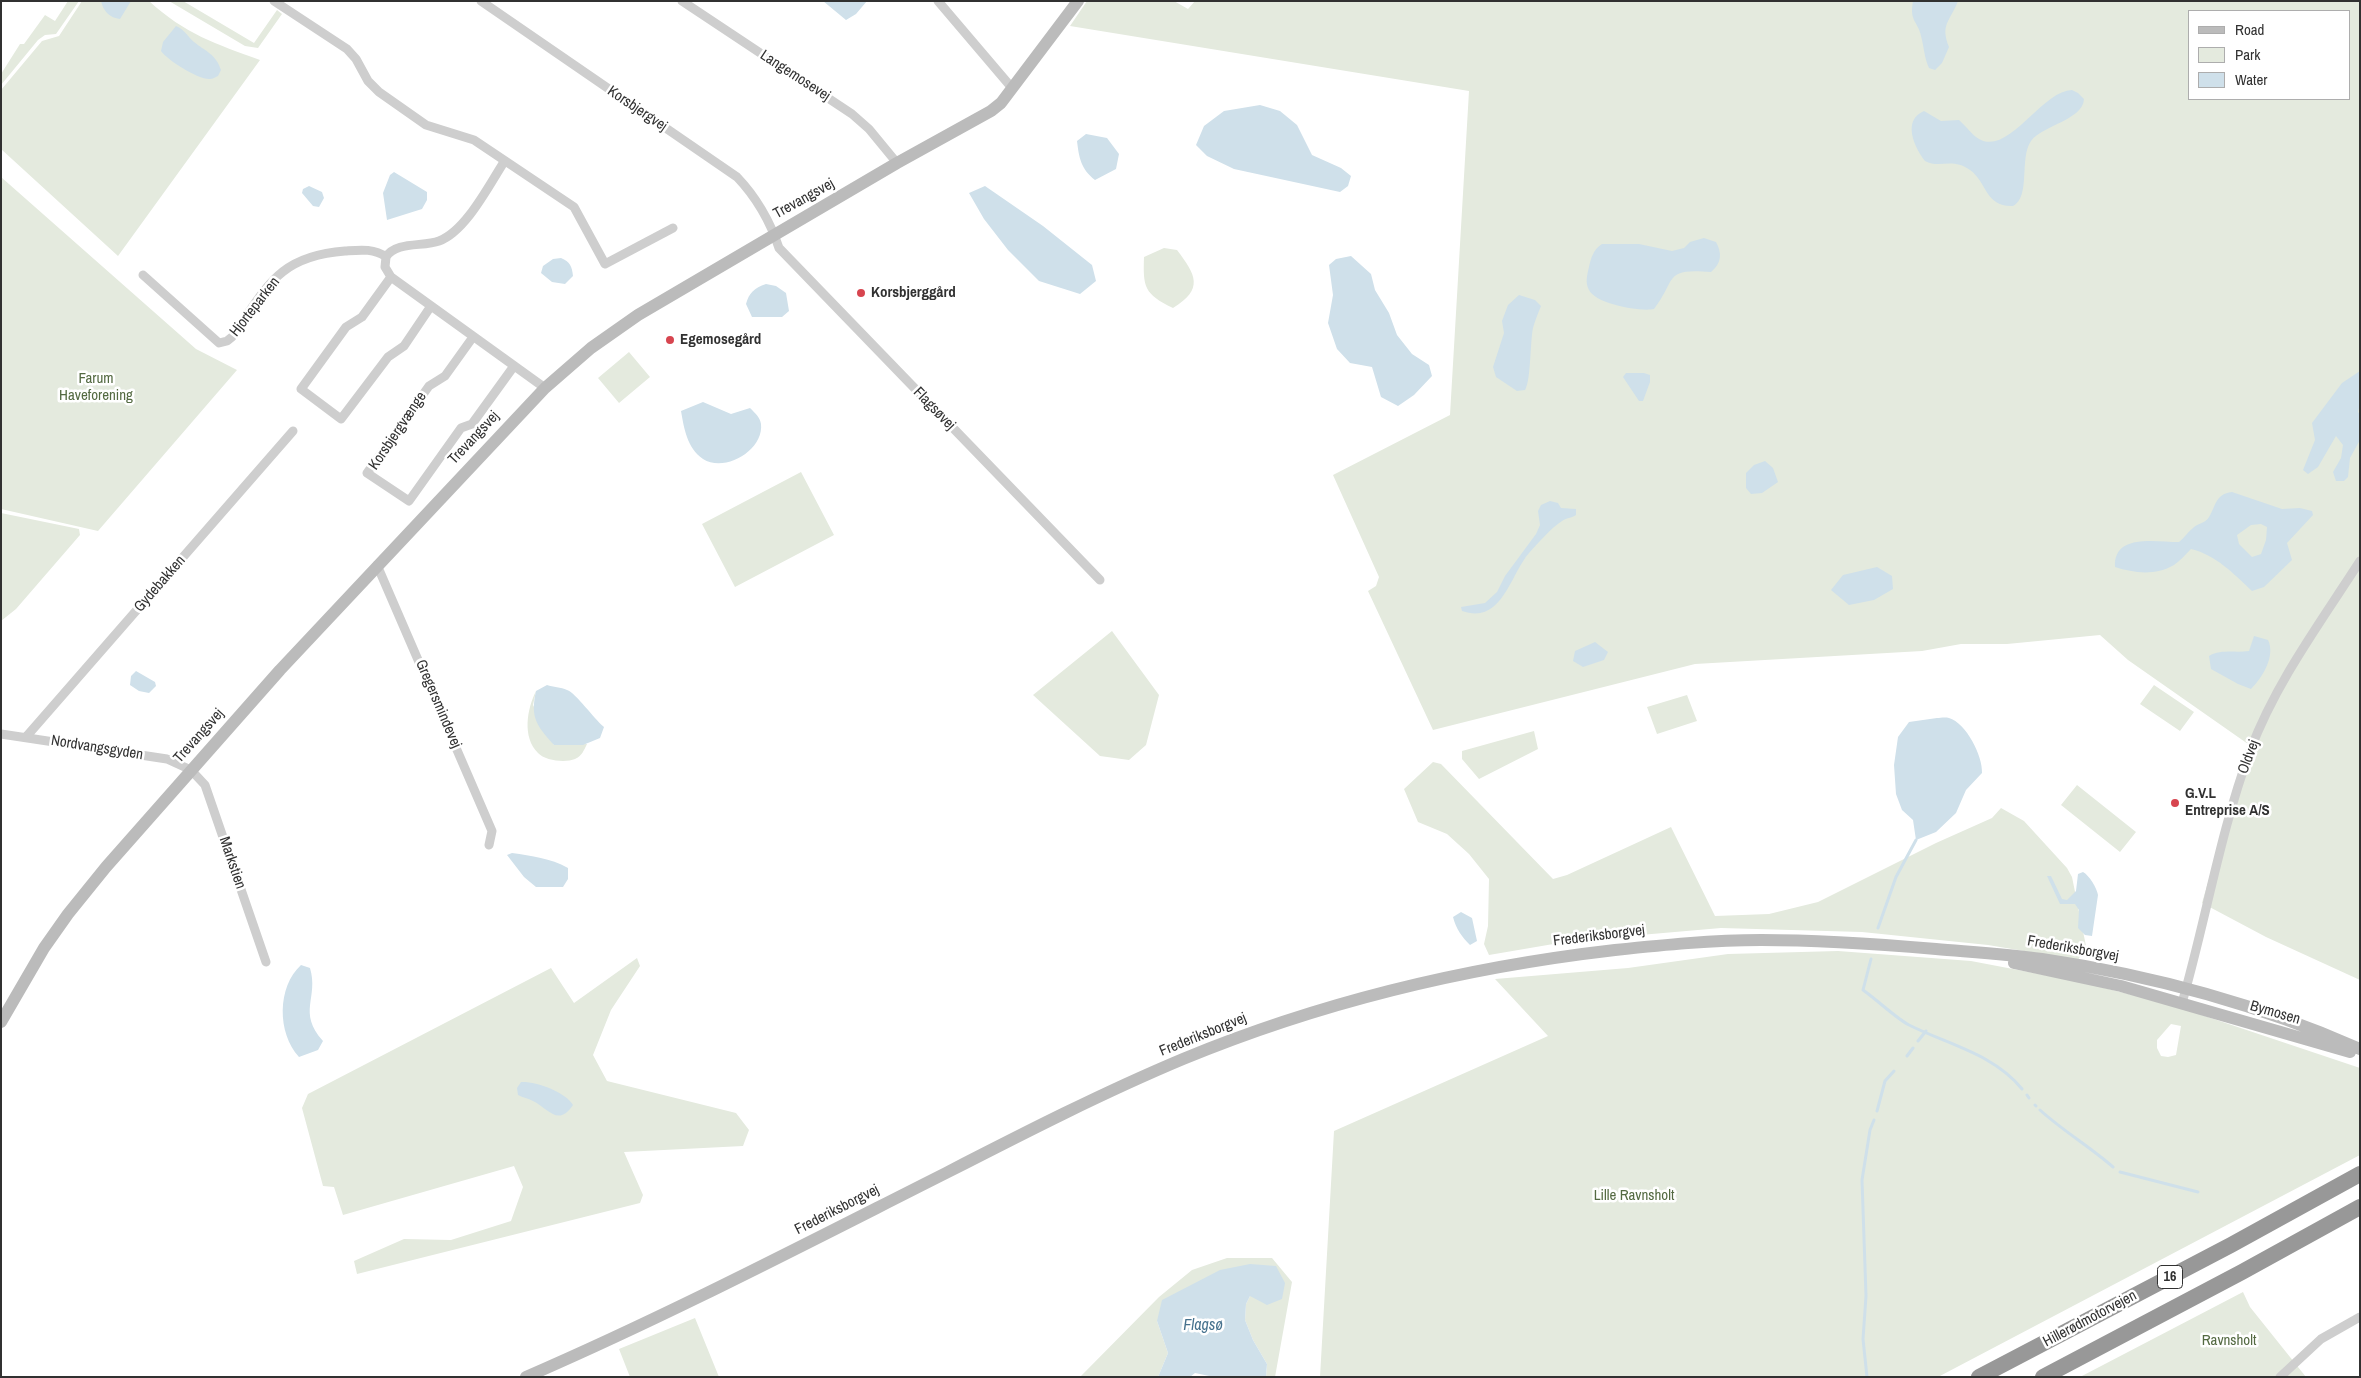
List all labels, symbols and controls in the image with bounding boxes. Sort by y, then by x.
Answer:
legend [2188,10,2351,100]
text: Road [2235,19,2264,40]
text: Park [2235,44,2260,65]
street label: Langemosevej [757,47,833,105]
text: Water [2235,69,2267,90]
street label: Korsbjergvej [604,82,670,136]
street label: Trevangsvej [771,175,837,223]
street label: Hjorteparken [226,274,284,340]
place label: Korsbjerggård [871,284,956,302]
marker: Korsbjerggård [855,287,867,299]
place label: Egemosegård [680,331,761,349]
marker: Egemosegård [664,334,676,346]
park label: Farum Haveforening [59,370,133,405]
street label: Flagsøvej [909,384,959,434]
street label: Korsbjergvænge [365,389,431,473]
street label: Trevangsvej [445,408,503,468]
street label: Gydebakken [131,552,189,616]
street label: Gregersmindevej [411,657,465,751]
street label: Trevangsvej [170,705,228,767]
street label: Nordvangsgyden [50,732,144,764]
street label: Oldvej [2234,738,2264,776]
place label: G.V.L Entreprise A/S [2185,785,2270,820]
marker: G.V.L Entreprise A/S [2169,797,2181,809]
street label: Markstien [215,835,249,891]
street label: Frederiksborgvej [1552,921,1646,951]
street label: Frederiksborgvej [2026,932,2120,966]
street label: Bymosen [2248,997,2302,1029]
street label: Frederiksborgvej [1157,1009,1249,1061]
street label: Frederiksborgvej [792,1181,882,1239]
park label: Lille Ravnsholt [1594,1187,1674,1205]
road number: 16 [2158,1266,2182,1288]
street label: Hillerødmotorvejen [2040,1287,2140,1351]
water label: Flagsø [1183,1316,1223,1336]
park label: Ravnsholt [2202,1332,2256,1350]

